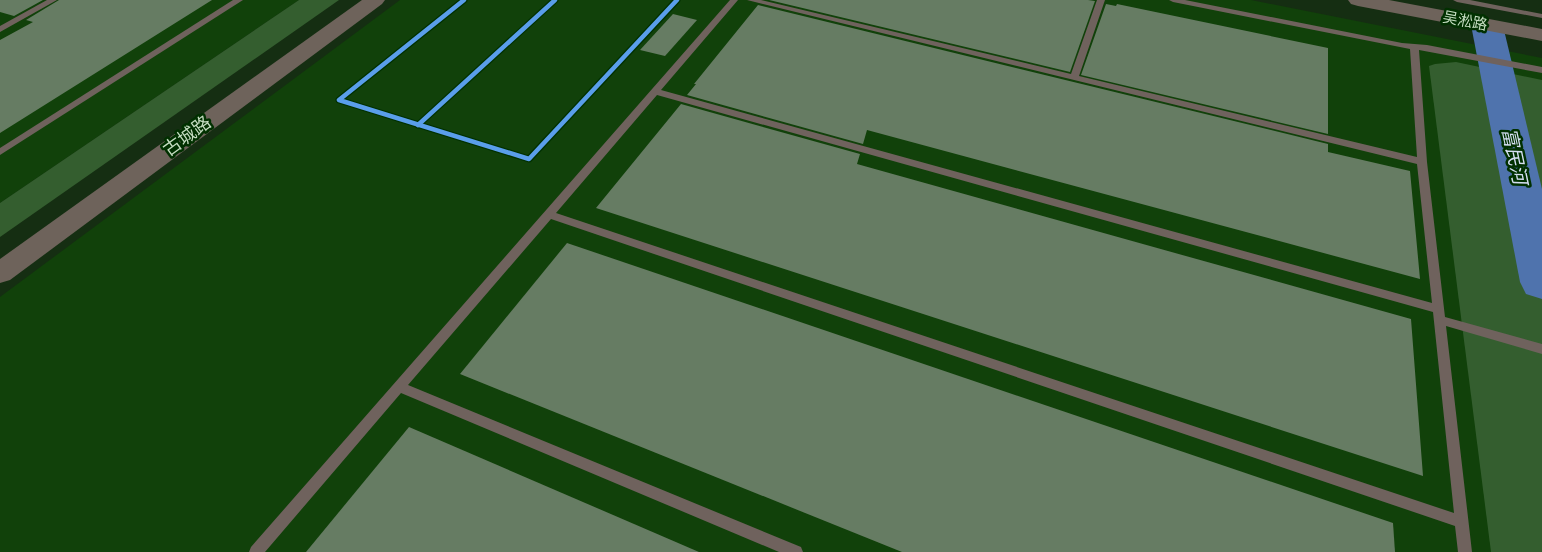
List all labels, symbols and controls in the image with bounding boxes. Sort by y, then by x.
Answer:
street label: 吴淞路 [1441,7,1489,35]
street label: 古城路 [158,110,216,162]
water label: 富民河 [1495,126,1533,191]

